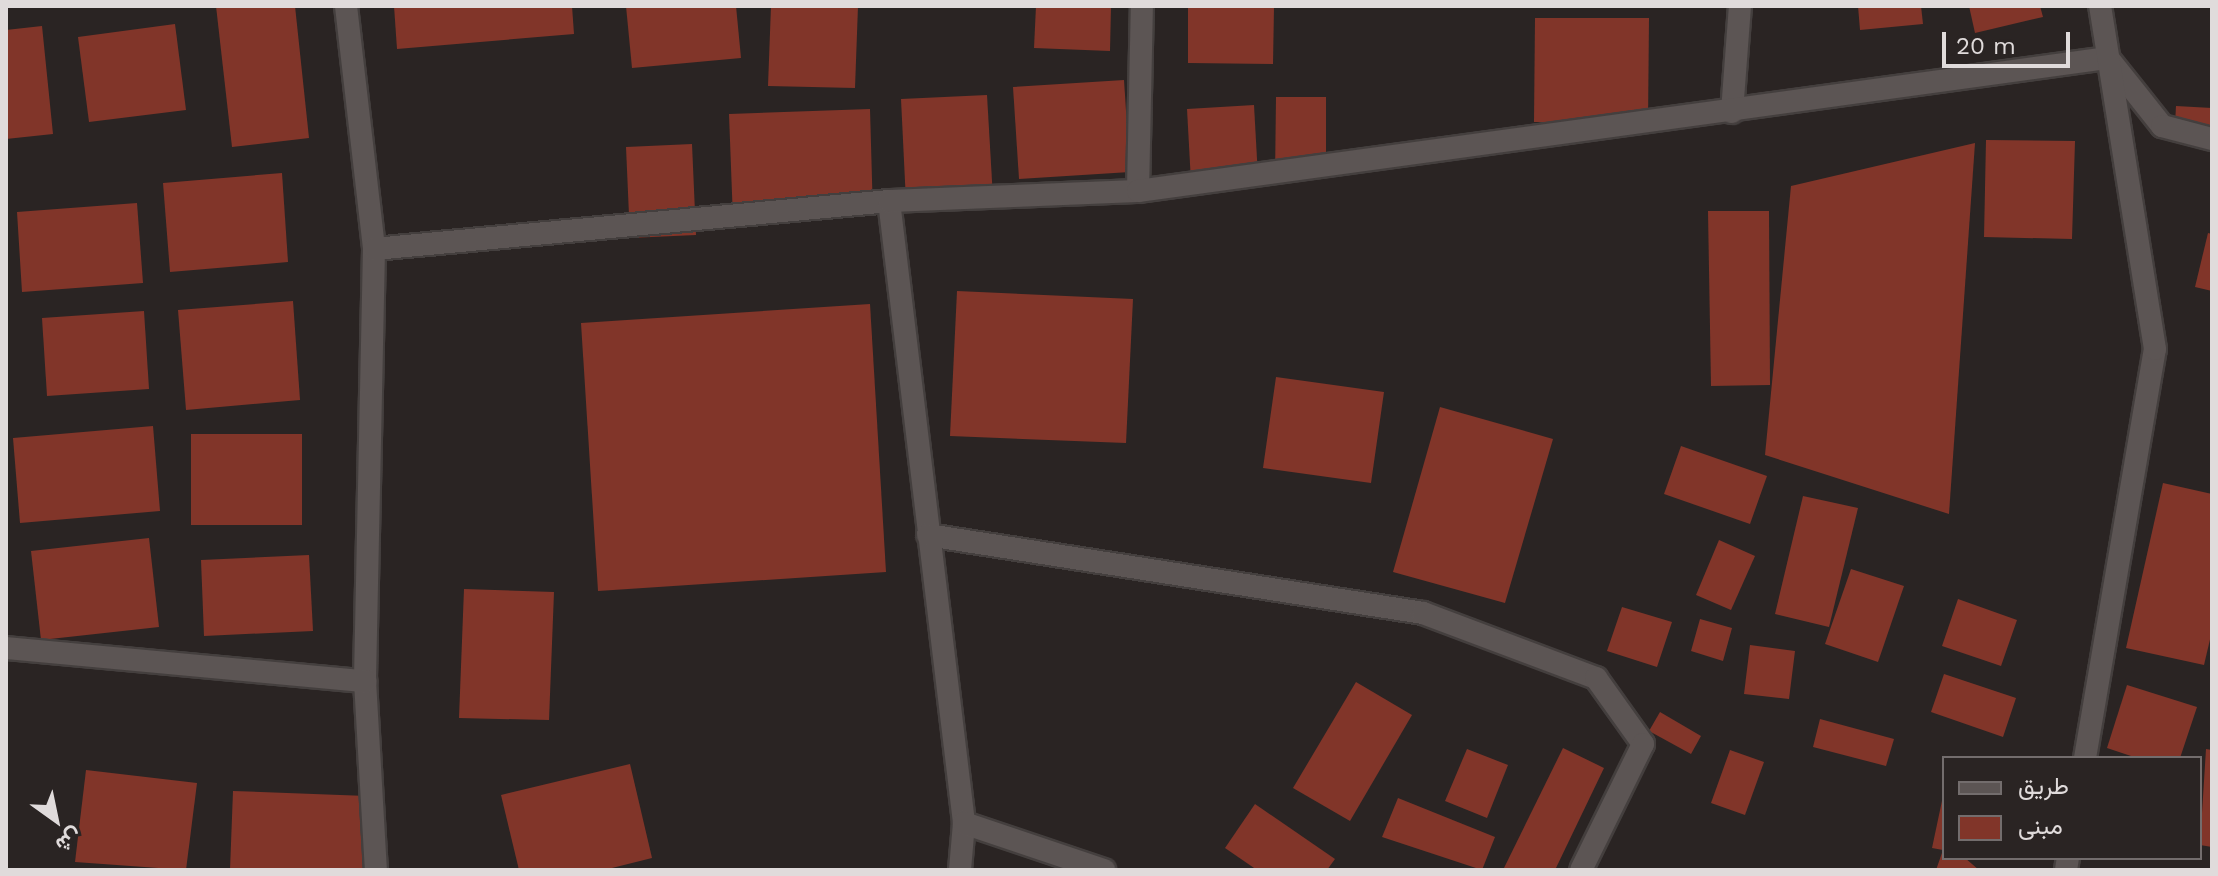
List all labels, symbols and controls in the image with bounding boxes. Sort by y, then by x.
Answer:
scale bar [1946,16,2074,66]
text: 20 m [1956,32,2016,60]
legend [1942,756,2202,860]
text: طريق [2018,772,2069,800]
north arrow [16,780,96,860]
text: مبنى [2018,812,2063,840]
text: ش [51,823,87,858]

